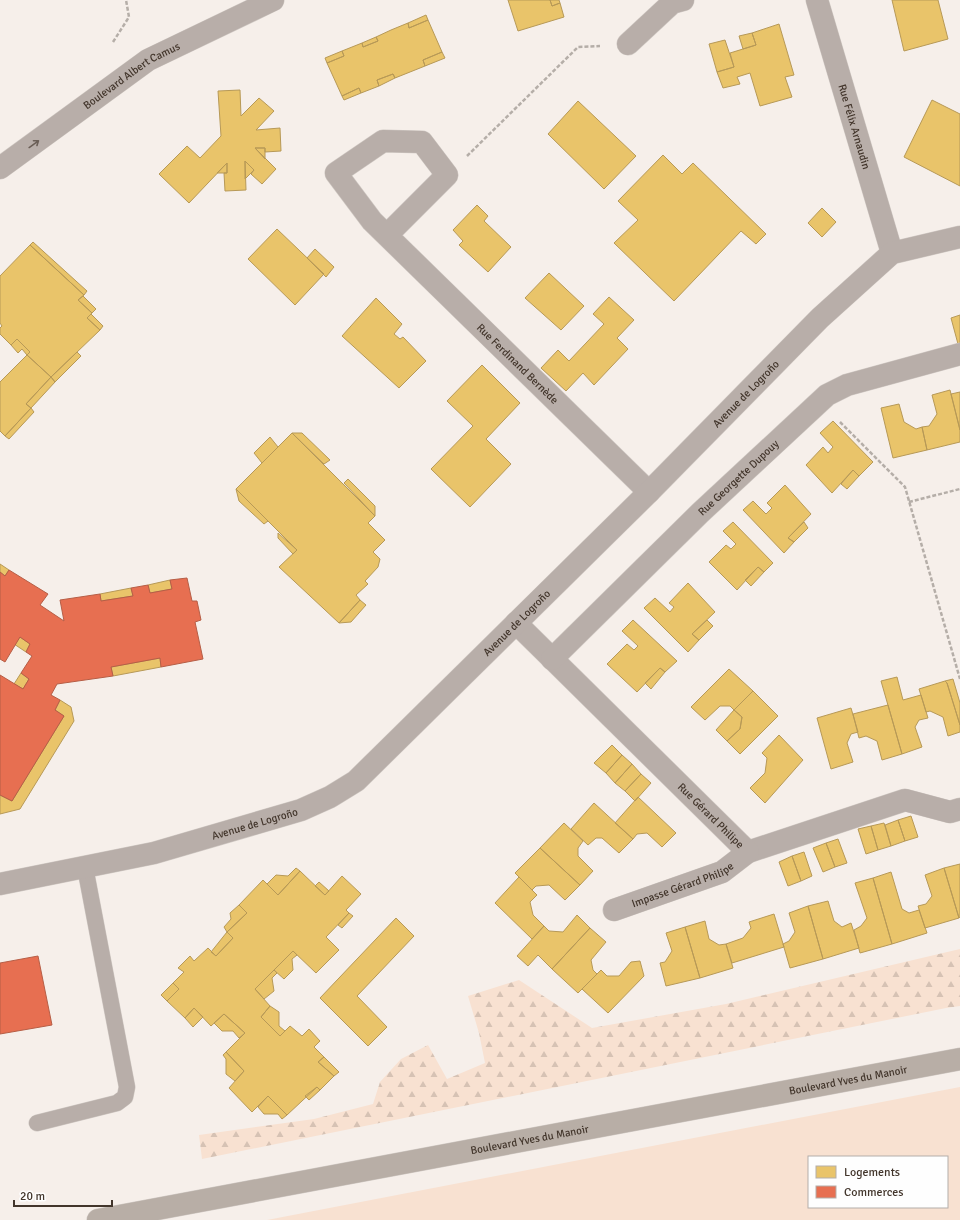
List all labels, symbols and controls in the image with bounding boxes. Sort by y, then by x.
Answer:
street label: Boulevard Albert Camus [80,39,182,112]
street label: Rue Félix Arnaudin [836,82,873,171]
one-way arrow [28,140,39,148]
street label: Rue Ferdinand Bernède [474,321,561,406]
street label: Avenue de Logroño [710,357,782,430]
street label: Rue Georgette Dupouy [695,436,782,518]
street label: Avenue de Logroño [480,587,553,659]
street label: Rue Gérard Philipe [675,780,747,851]
street label: Avenue de Logroño [210,805,299,842]
street label: Impasse Gérard Philipe [630,859,736,910]
street label: Boulevard Yves du Manoir [788,1062,908,1097]
street label: Boulevard Yves du Manoir [469,1122,590,1157]
legend [808,1156,948,1208]
text: Logements [844,1165,900,1180]
scale bar [14,1182,112,1208]
text: Commerces [844,1185,904,1200]
text: 20 m [20,1189,45,1204]

